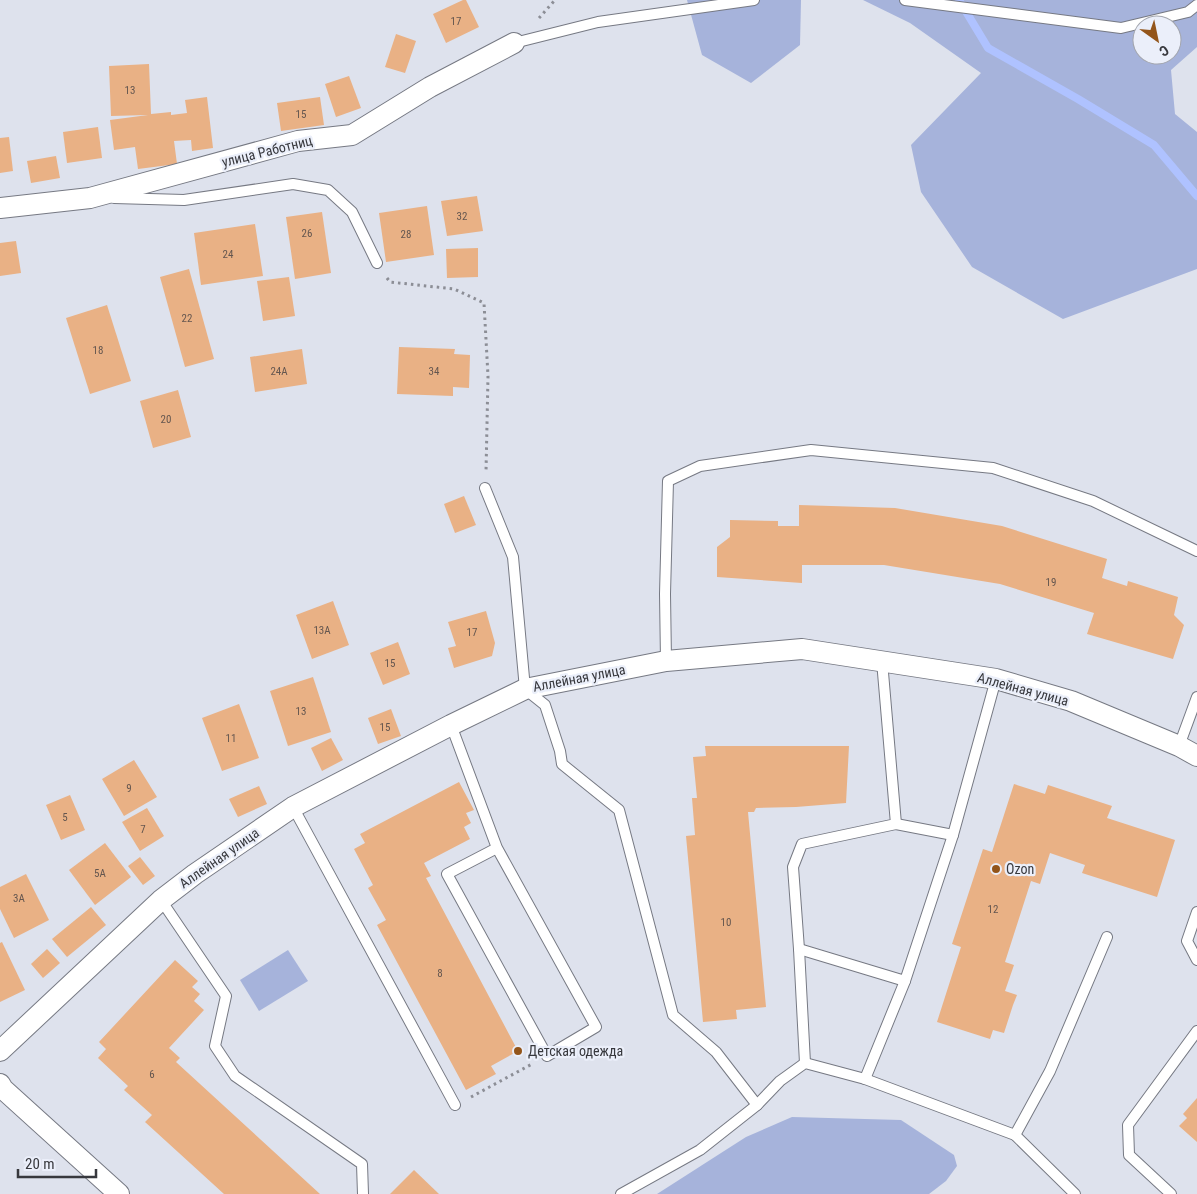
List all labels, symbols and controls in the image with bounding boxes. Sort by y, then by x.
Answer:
house number: 17 [451,15,461,28]
north arrow [1132,15,1182,65]
text: С [1156,42,1172,60]
house number: 13 [125,84,135,97]
house number: 15 [296,108,306,121]
street label: улица Работниц [220,132,314,170]
house number: 32 [457,210,467,223]
house number: 26 [302,227,312,240]
house number: 28 [401,228,411,241]
house number: 24 [223,248,234,261]
house number: 22 [182,312,192,325]
house number: 18 [93,344,103,357]
house number: 24А [270,365,288,378]
house number: 34 [429,365,440,378]
house number: 20 [161,413,171,426]
house number: 19 [1046,576,1056,589]
house number: 13А [313,624,331,637]
house number: 17 [467,626,477,639]
house number: 15 [385,657,395,670]
street label: Аллейная улица [531,661,627,695]
street label: Аллейная улица [976,669,1070,709]
house number: 13 [296,705,306,718]
house number: 15 [380,721,390,734]
house number: 11 [226,732,236,745]
house number: 9 [126,782,132,795]
house number: 5 [62,811,68,824]
house number: 7 [140,823,146,836]
street label: Аллейная улица [176,825,262,891]
place label: Ozon [1006,861,1034,877]
marker: Ozon [990,863,1002,875]
house number: 5А [94,867,107,880]
house number: 3А [13,892,26,905]
house number: 12 [988,903,998,916]
house number: 10 [721,916,731,929]
house number: 8 [437,967,443,980]
place label: Детская одежда [528,1043,623,1059]
marker: Детская одежда [512,1045,524,1057]
house number: 6 [149,1068,155,1081]
scale bar [18,1146,95,1178]
text: 20 m [25,1155,55,1173]

